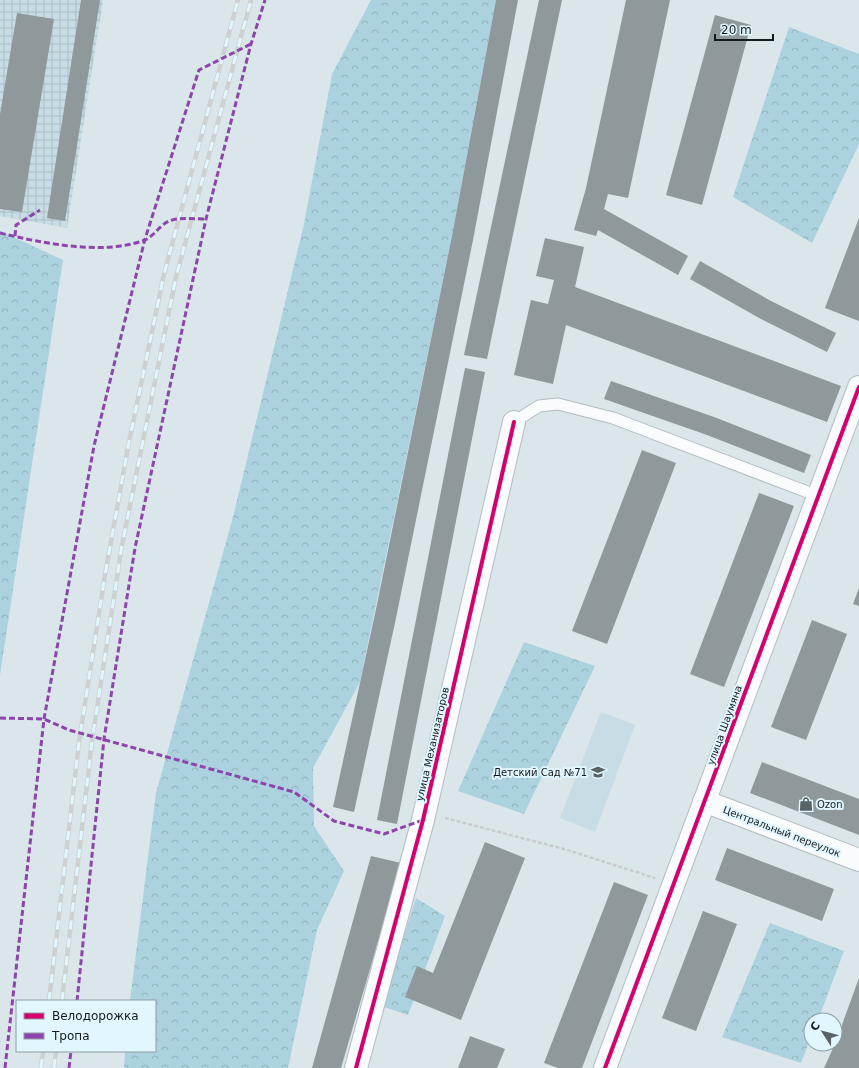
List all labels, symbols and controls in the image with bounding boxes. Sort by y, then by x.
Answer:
scale bar [715,16,773,42]
text: 20 m [721,23,752,37]
street label: улица Шаумяна [705,684,744,766]
street label: улица Механизаторов [414,686,451,802]
school or university icon: Детский Сад №71 [590,764,606,780]
place label: Детский Сад №71 [493,767,587,778]
shop icon: Ozon [798,796,814,812]
place label: Ozon [817,799,843,810]
street label: Центральный переулок [722,804,842,859]
legend [16,1000,156,1052]
text: Велодорожка [52,1009,139,1023]
north arrow [803,1012,843,1052]
text: С [808,1019,823,1034]
text: Тропа [51,1029,90,1043]

